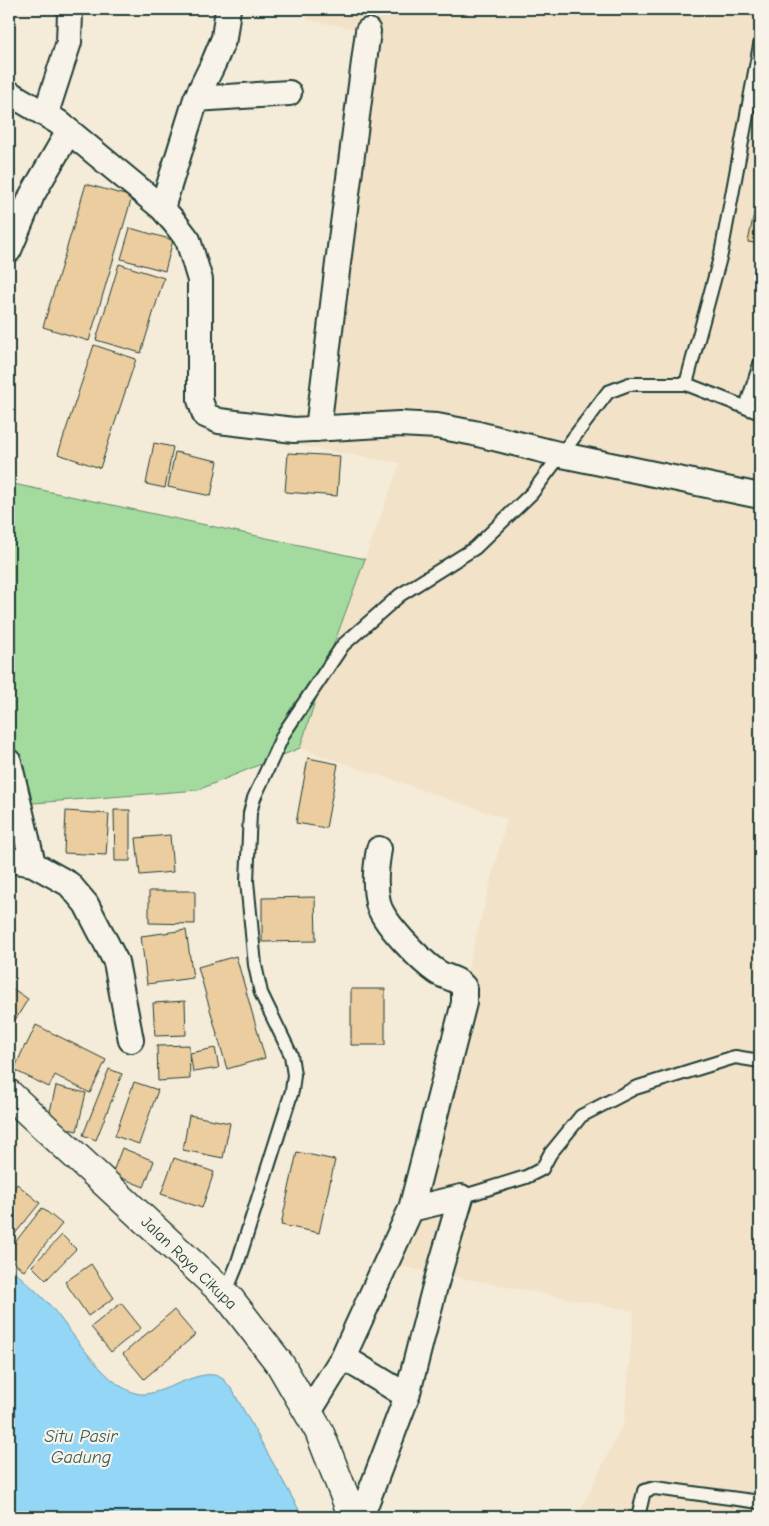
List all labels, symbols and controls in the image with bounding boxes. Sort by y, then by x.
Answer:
street label: Jalan Raya Cikupa [138,1213,240,1313]
water label: Situ Pasir Gadung [44,1426,118,1468]

